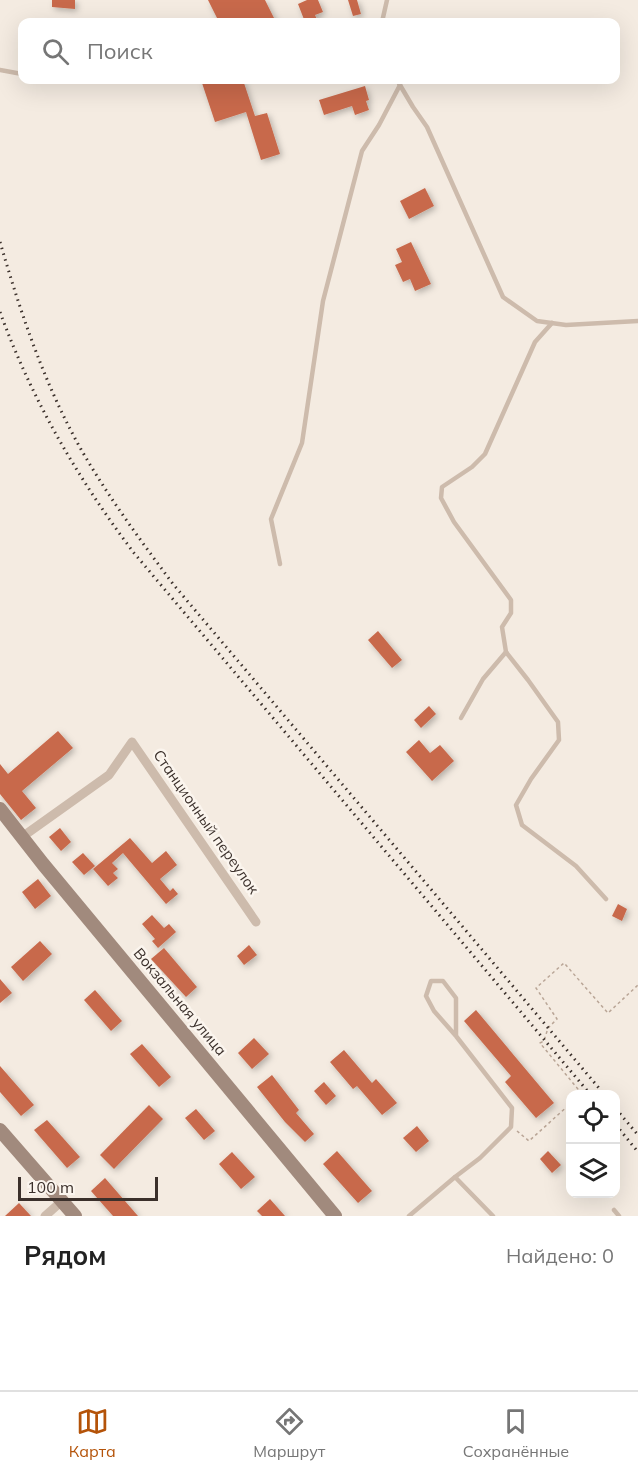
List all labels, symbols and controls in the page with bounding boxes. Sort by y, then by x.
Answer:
search box [18,18,620,84]
icon: search [39,35,72,68]
text: Поиск [87,37,153,65]
street label: Станционный переулок [149,746,264,898]
street label: Вокзальная улица [130,944,231,1059]
map controls [566,1090,620,1198]
button: locate [566,1090,620,1144]
button: layers [566,1144,620,1198]
scale bar [18,1174,158,1202]
text: 100 m [27,1177,74,1197]
text: Рядом [24,1239,107,1272]
text: Найдено: 0 [506,1243,614,1268]
tab: Карта [69,1405,116,1461]
tab: Маршрут [253,1405,325,1461]
tab: Сохранённые [463,1405,569,1461]

